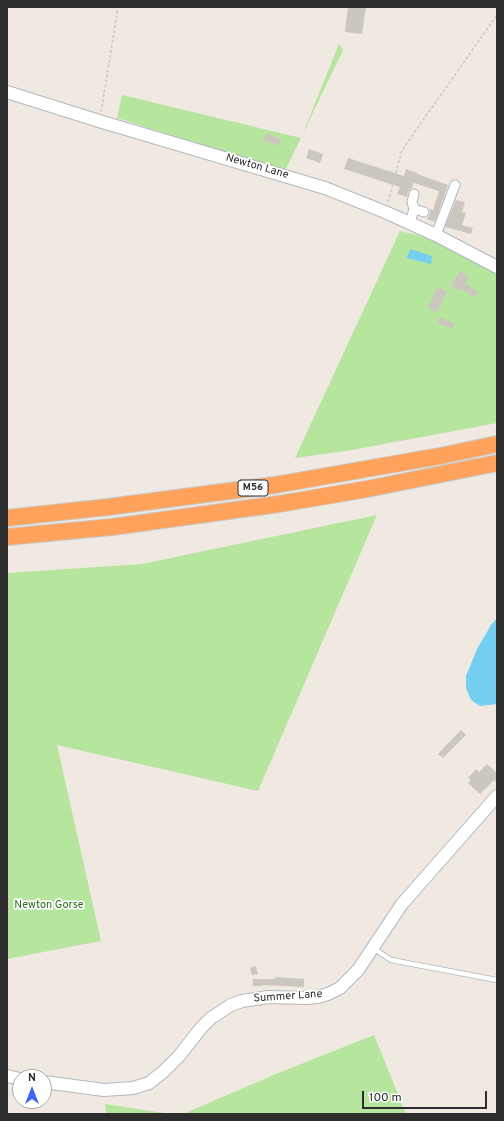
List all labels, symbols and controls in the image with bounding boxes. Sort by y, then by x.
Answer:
street label: Newton Lane [224,152,290,182]
road number: M56 [238,480,268,496]
park label: Newton Gorse [14,899,84,913]
street label: Summer Lane [253,988,323,1006]
north arrow [12,1069,52,1109]
text: N [28,1071,36,1085]
scale bar [364,1083,489,1109]
text: 100 m [369,1090,402,1106]

